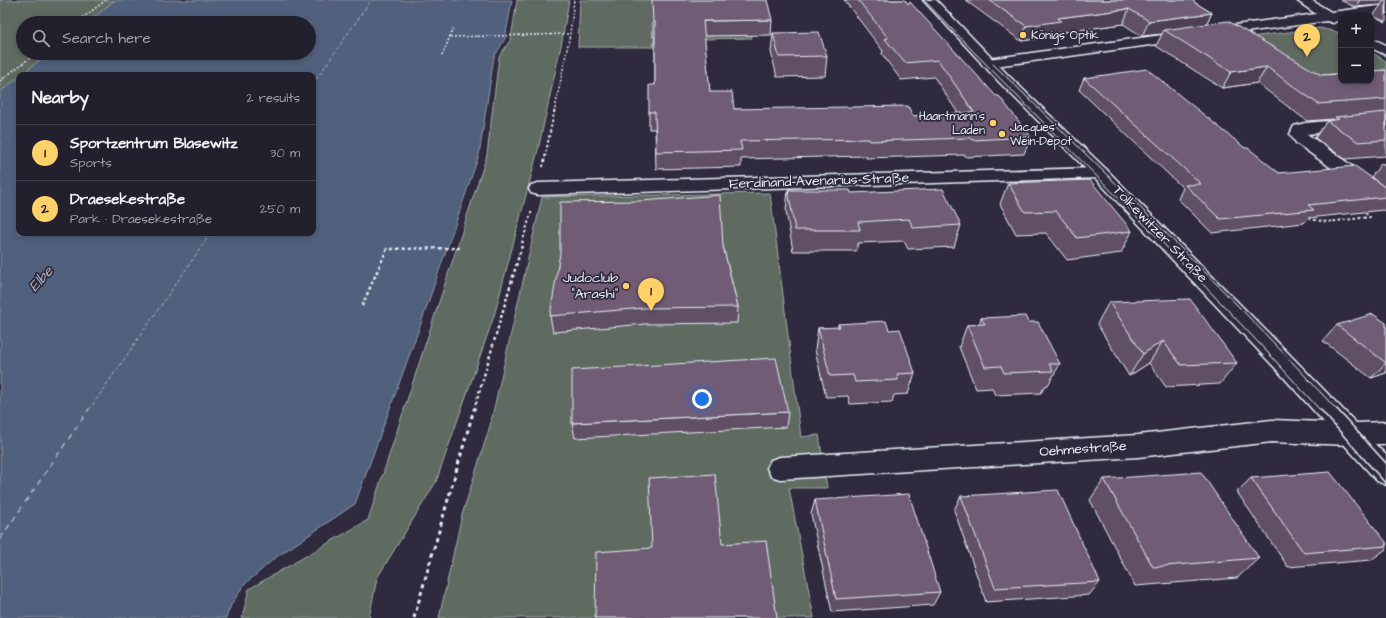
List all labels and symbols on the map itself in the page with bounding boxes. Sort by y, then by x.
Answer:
pin: 2 [1294,24,1320,57]
place label: Königs Optik [1031,27,1099,45]
marker: Königs Optik [1018,30,1028,40]
place label: Haartmann's Laden [919,108,985,139]
marker: Haartmann's Laden [988,118,998,128]
place label: Jacques’ Wein-Depot [1010,119,1072,150]
marker: Jacques’ Wein-Depot [997,129,1007,139]
street label: Ferdinand-Avenarius-Straße [729,168,910,194]
street label: Tolkewitzer Straße [1108,181,1212,288]
water label: Elbe [24,261,59,296]
place label: Judoclub "Arashi" [562,268,618,304]
pin: 1 [638,278,664,311]
marker: Judoclub "Arashi" [621,281,631,291]
your location [692,389,712,409]
street label: Oehmestraße [1039,436,1128,462]

